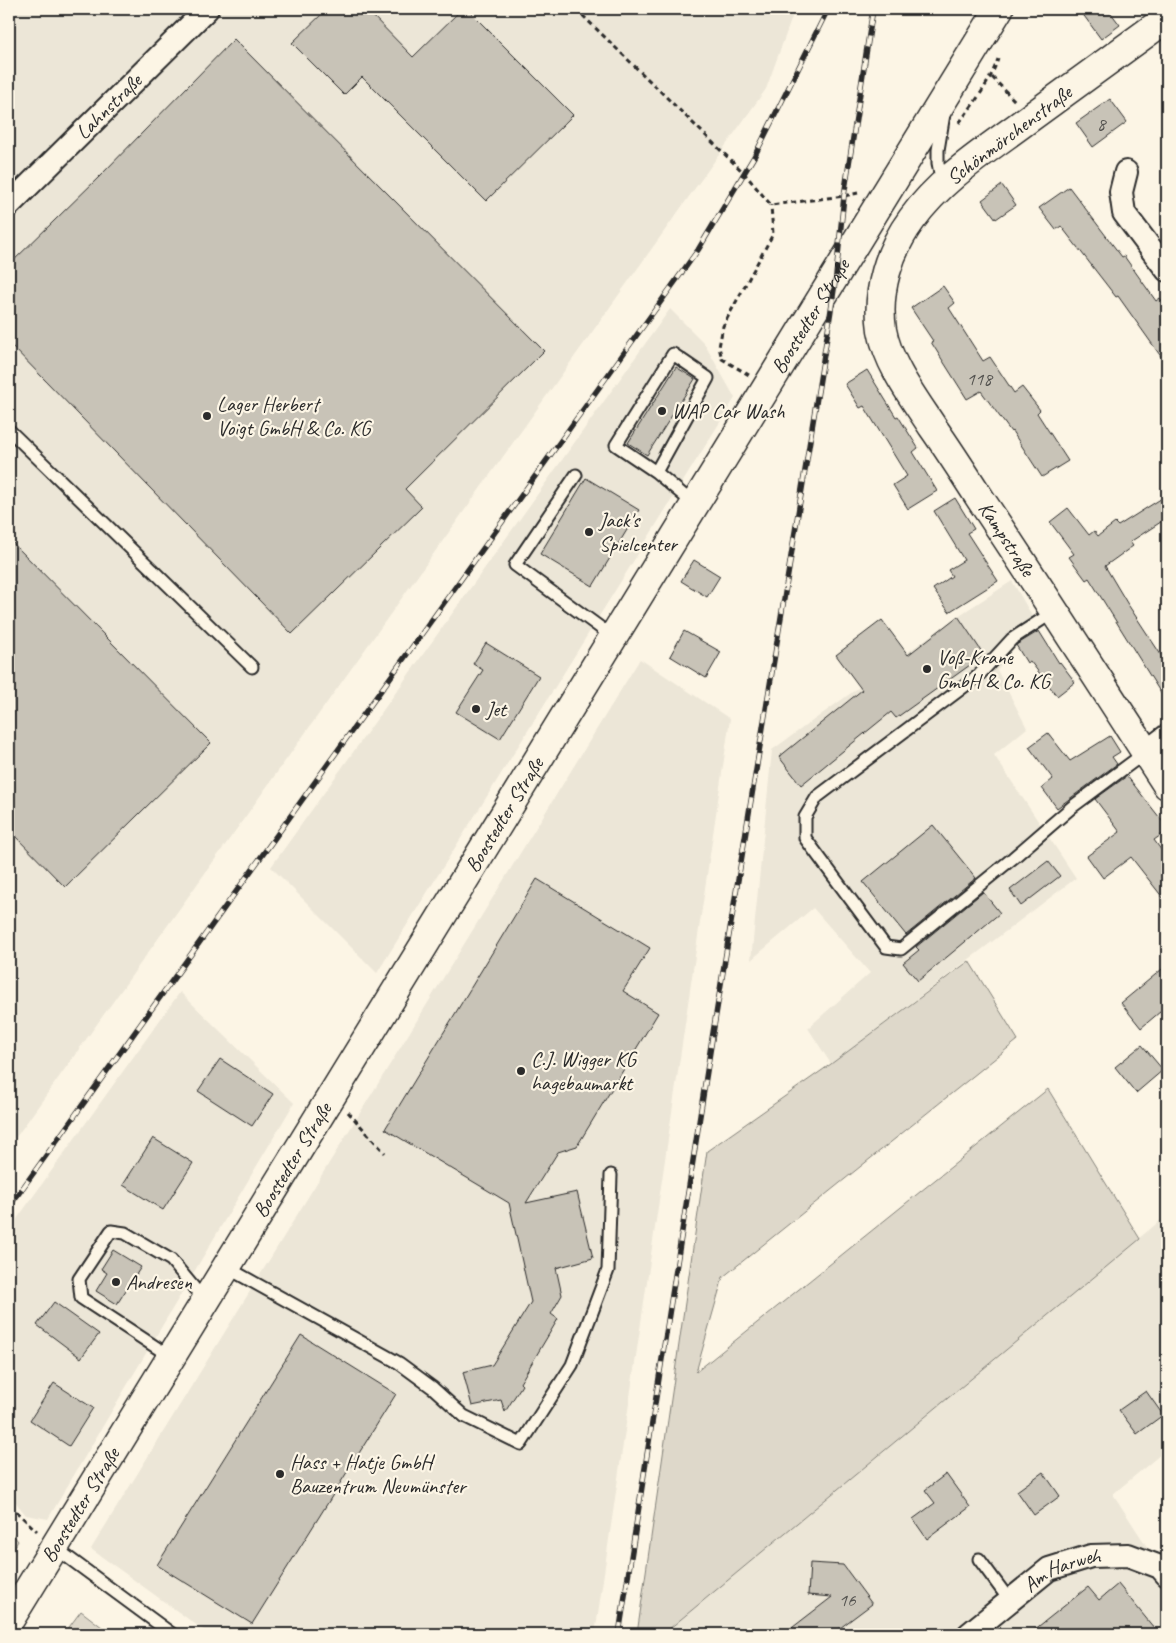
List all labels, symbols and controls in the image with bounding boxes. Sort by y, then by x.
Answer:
street label: Lahnstraße [70,67,149,145]
street label: Schönmörchenstraße [941,78,1078,190]
house number: 8 [1097,112,1108,136]
street label: Boostedter Straße [765,252,856,378]
house number: 118 [966,367,994,391]
place label: Lager Herbert Voigt GmbH & Co. KG [217,391,373,441]
place label: WAP Car Wash [672,398,785,424]
marker: WAP Car Wash [656,405,668,417]
marker: Lager Herbert Voigt GmbH & Co. KG [201,410,213,422]
street label: Kampstraße [973,497,1042,583]
place label: Jack's Spielcenter [598,507,678,557]
marker: Jack's Spielcenter [583,526,595,538]
place label: Voß-Krane GmbH & Co. KG [937,644,1052,694]
marker: Voß-Krane GmbH & Co. KG [921,663,933,675]
place label: Jet [485,696,508,722]
marker: Jet [470,703,482,715]
street label: Boostedter Straße [459,751,550,877]
place label: C.J. Wigger KG hagebaumarkt [531,1046,638,1096]
marker: C.J. Wigger KG hagebaumarkt [515,1065,527,1077]
street label: Boostedter Straße [247,1096,338,1222]
place label: Andresen [126,1269,192,1295]
marker: Andresen [110,1276,122,1288]
street label: Boostedter Straße [35,1441,126,1567]
place label: Hass + Hatje GmbH Bauzentrum Neumünster [290,1449,468,1499]
marker: Hass + Hatje GmbH Bauzentrum Neumünster [274,1468,286,1480]
street label: Am Harweh [1018,1543,1102,1598]
house number: 16 [838,1588,857,1612]

